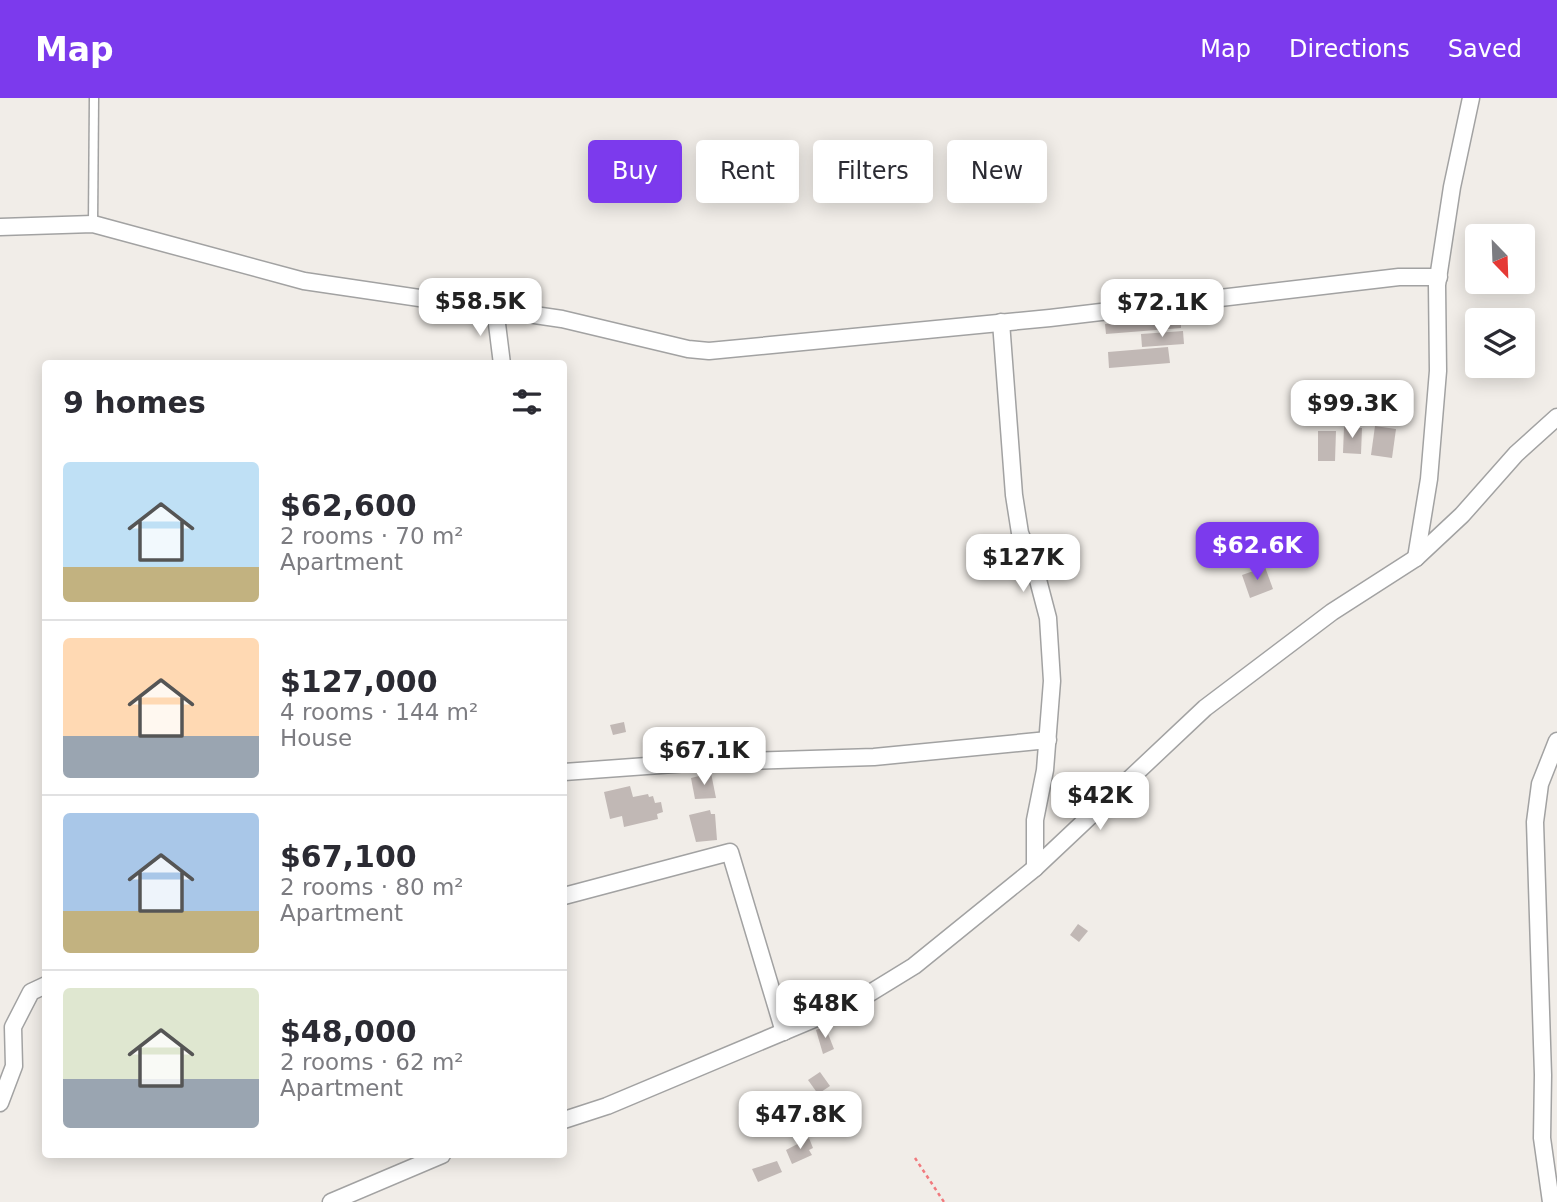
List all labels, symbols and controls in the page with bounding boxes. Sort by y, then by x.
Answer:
text: Map [35,30,114,69]
text: Map [1200,35,1251,63]
text: Directions [1289,35,1410,63]
text: Saved [1448,35,1522,63]
chip: Buy [588,140,682,203]
chip: Rent [696,140,799,203]
chip: Filters [813,140,933,203]
chip: New [947,140,1047,203]
north arrow [1465,224,1535,294]
map controls [1465,224,1535,378]
pin: $58.5K [423,278,537,338]
pin: $72.1K [1105,280,1219,339]
text: $58.5K [435,288,525,314]
text: $72.1K [1117,289,1207,315]
button: layers [1465,308,1535,378]
pin: $99.3K [1295,380,1409,440]
icon: filters [508,383,546,421]
text: 9 homes [63,385,206,420]
text: $99.3K [1307,390,1397,416]
text: $62,600 [280,488,417,523]
icon: home [119,490,203,574]
pin: $62.6K [1200,522,1314,582]
text: 2 rooms · 70 m² [280,523,464,549]
text: $62.6K [1212,532,1302,558]
pin: $127K [974,534,1072,594]
text: $127K [982,544,1064,570]
text: Apartment [280,549,403,575]
text: $127,000 [280,664,438,699]
icon: home [119,666,203,750]
text: 4 rooms · 144 m² [280,699,478,725]
text: House [280,725,352,751]
pin: $67.1K [647,728,761,787]
text: $67.1K [659,737,749,763]
pin: $42K [1059,772,1141,832]
text: $42K [1067,782,1133,808]
text: $67,100 [280,839,417,874]
icon: home [119,841,203,925]
text: 2 rooms · 80 m² [280,874,464,900]
text: Apartment [280,900,403,926]
pin: $48K [784,981,866,1040]
text: $48K [792,990,858,1016]
text: $48,000 [280,1014,417,1049]
icon: home [119,1016,203,1100]
text: 2 rooms · 62 m² [280,1049,464,1075]
text: Apartment [280,1075,403,1101]
pin: $47.8K [743,1091,857,1151]
text: $47.8K [755,1101,845,1127]

